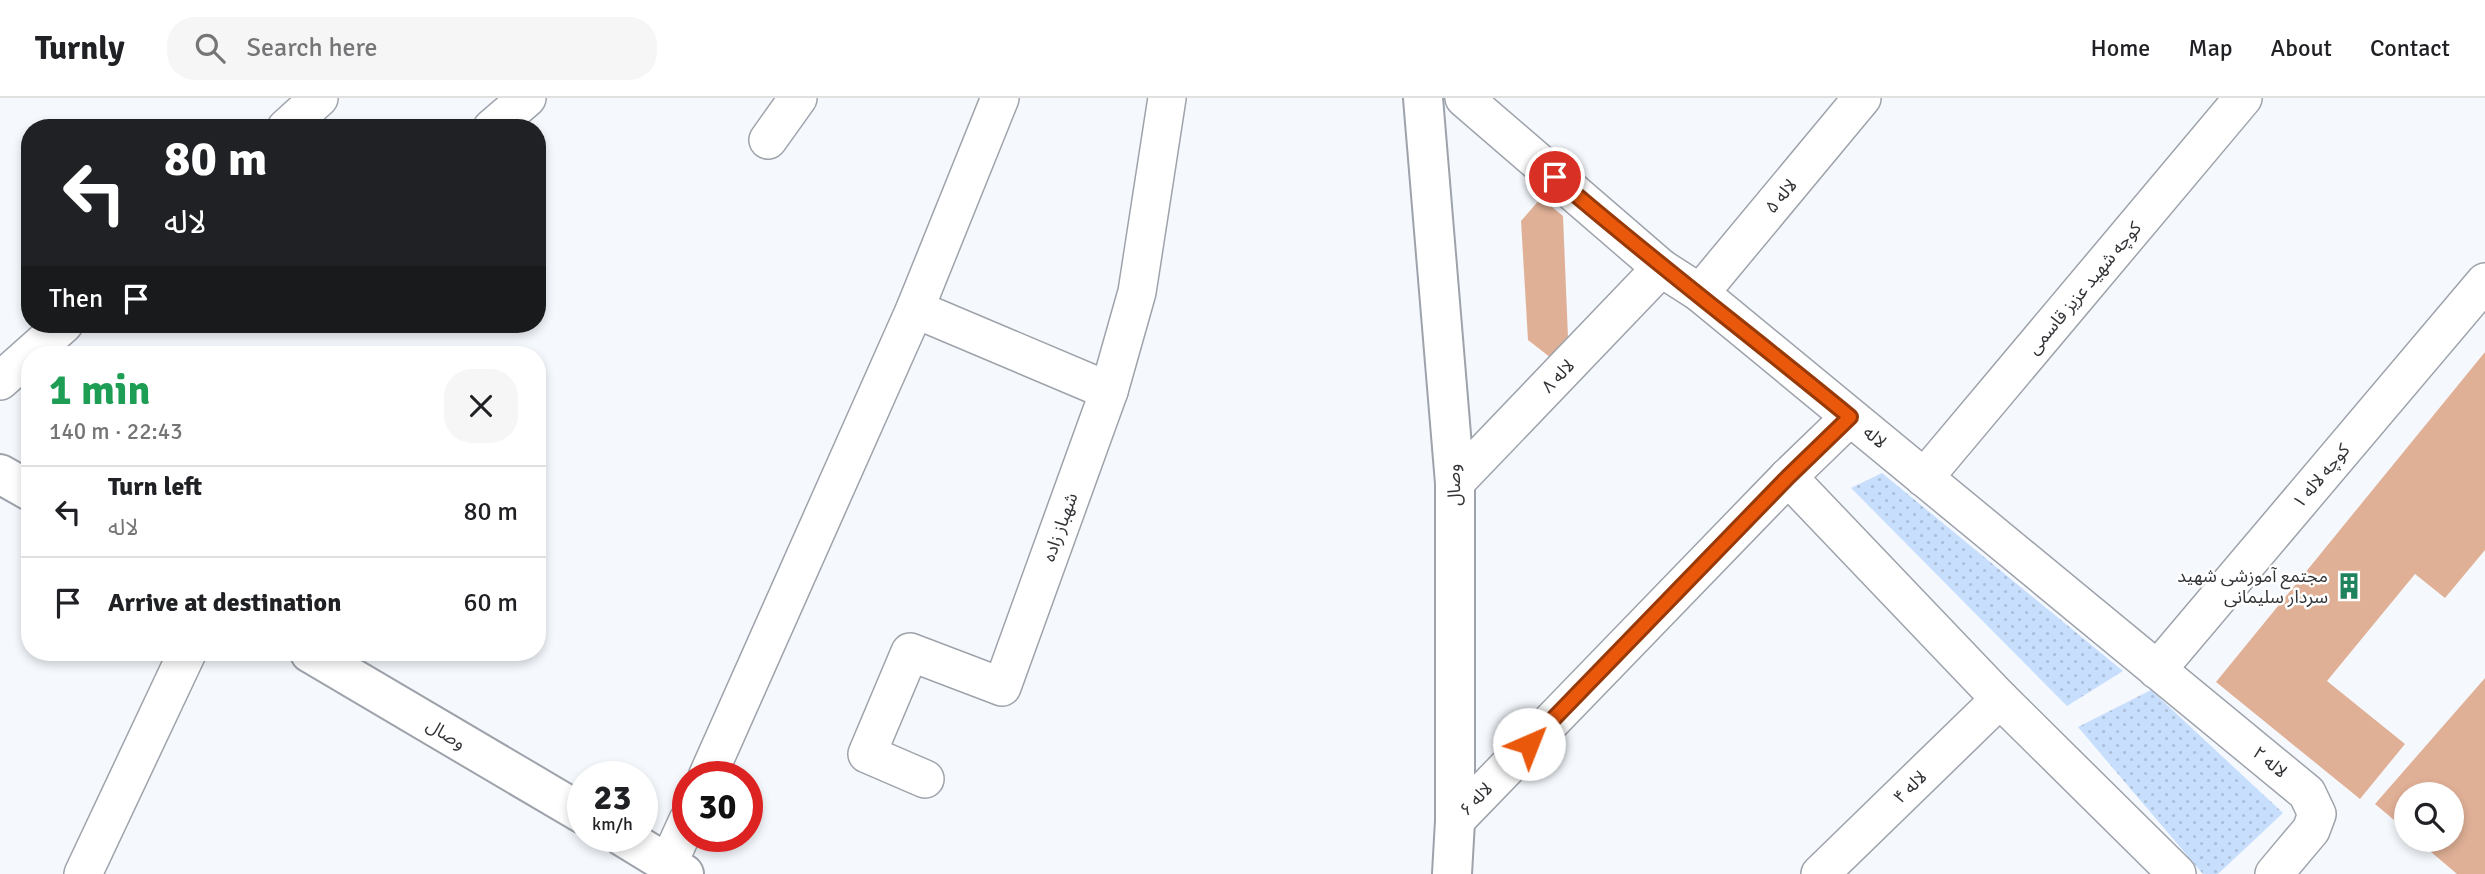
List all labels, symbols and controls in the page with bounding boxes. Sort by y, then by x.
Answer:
search box [167,17,657,80]
text: Turnly [35,28,125,69]
icon: search [191,29,229,67]
text: Search here [247,32,378,64]
text: Home [2090,33,2150,63]
text: Map [2188,33,2233,63]
text: About [2271,33,2332,63]
text: Contact [2370,33,2450,63]
text: 80 m [164,129,267,189]
icon: left [49,147,140,238]
pin [1525,147,1585,207]
icon: arrive [1536,158,1574,196]
street label: لاله ۵ [1760,174,1802,218]
text: لاله [164,203,207,242]
street label: کوچه شهید عزیز قاسمی [2022,217,2146,359]
icon: arrive [117,280,155,318]
text: Then [49,283,103,315]
street label: لاله ۸ [1537,355,1579,397]
text: 1 min [49,365,150,416]
button: close [444,369,518,443]
text: 140 m · 22:43 [49,417,183,446]
street label: لاله [1859,421,1891,453]
street label: کوچه لاله ۱ [2288,439,2355,513]
street label: وصال [1442,464,1466,506]
text: Turn left [108,471,202,503]
street label: شهباز زاده [1037,490,1083,564]
icon: left [49,493,87,531]
text: 80 m [463,496,518,528]
text: لاله [108,513,139,542]
place label: مجتمع آموزشی شهید سردار سلیمانی [2177,565,2328,608]
building icon: مجتمع آموزشی شهید سردار سلیمانی [2334,571,2364,601]
icon: arrive [49,584,87,622]
text: Arrive at destination [108,587,341,619]
text: 60 m [463,587,518,619]
position arrow [1492,707,1566,781]
street label: وصال [422,714,470,754]
street label: لاله ۲ [2248,741,2292,783]
speed limit sign: 30 [672,761,763,852]
street label: لاله ۴ [1889,766,1931,808]
text: 23 [594,776,631,819]
street label: لاله ۶ [1455,778,1497,820]
map controls [2394,782,2464,852]
button: search [2394,782,2464,852]
text: km/h [592,813,633,835]

